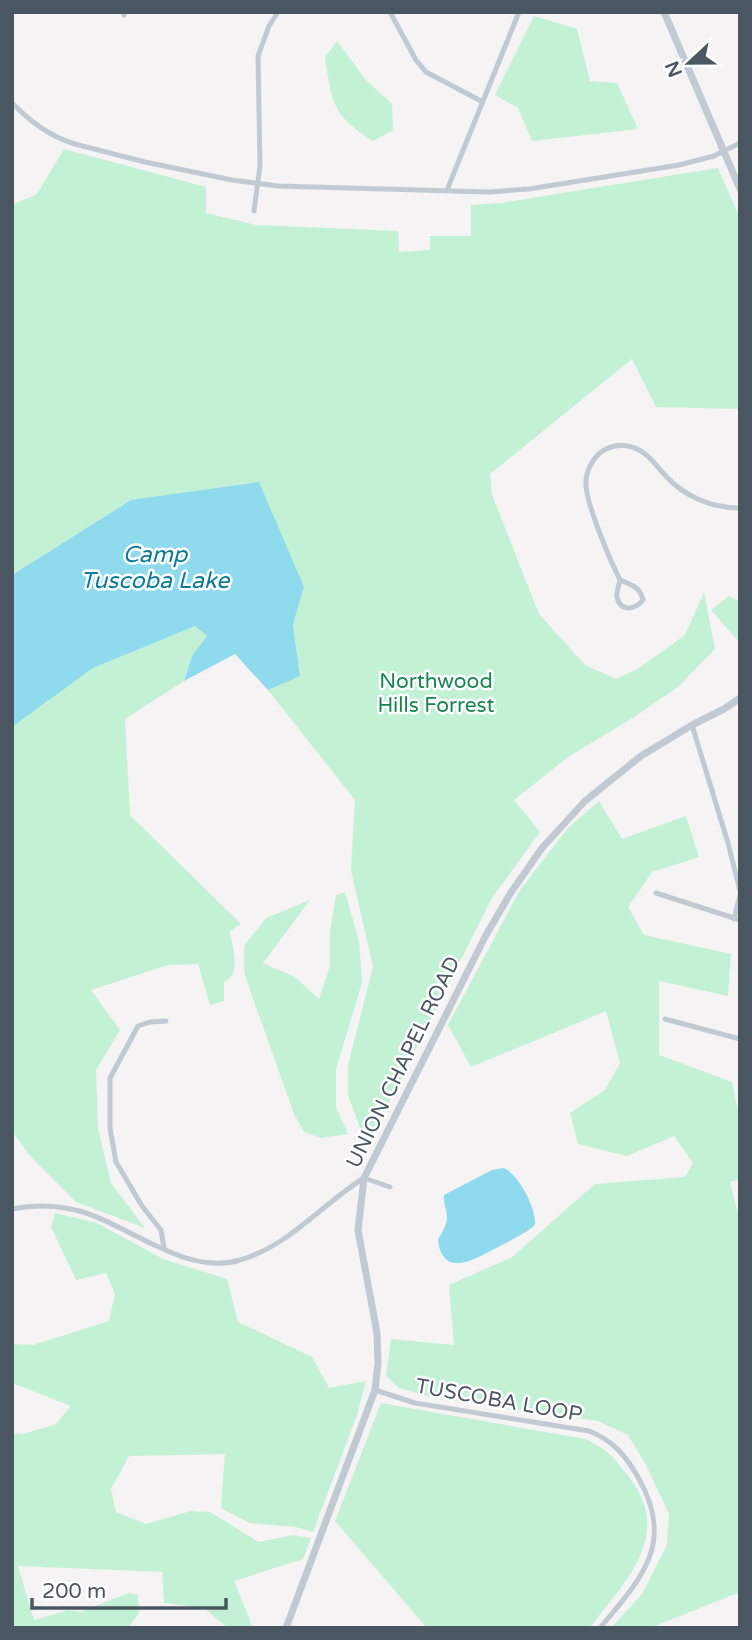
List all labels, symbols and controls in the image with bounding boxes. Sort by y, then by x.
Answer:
north arrow [654,28,724,98]
text: N [661,58,687,80]
water label: Camp Tuscoba Lake [81,541,231,595]
park label: Northwood Hills Forrest [377,669,495,718]
street label: UNION CHAPEL ROAD [341,952,466,1172]
street label: TUSCOBA LOOP [414,1374,584,1427]
scale bar [32,1566,226,1610]
text: 200 m [42,1579,106,1604]

